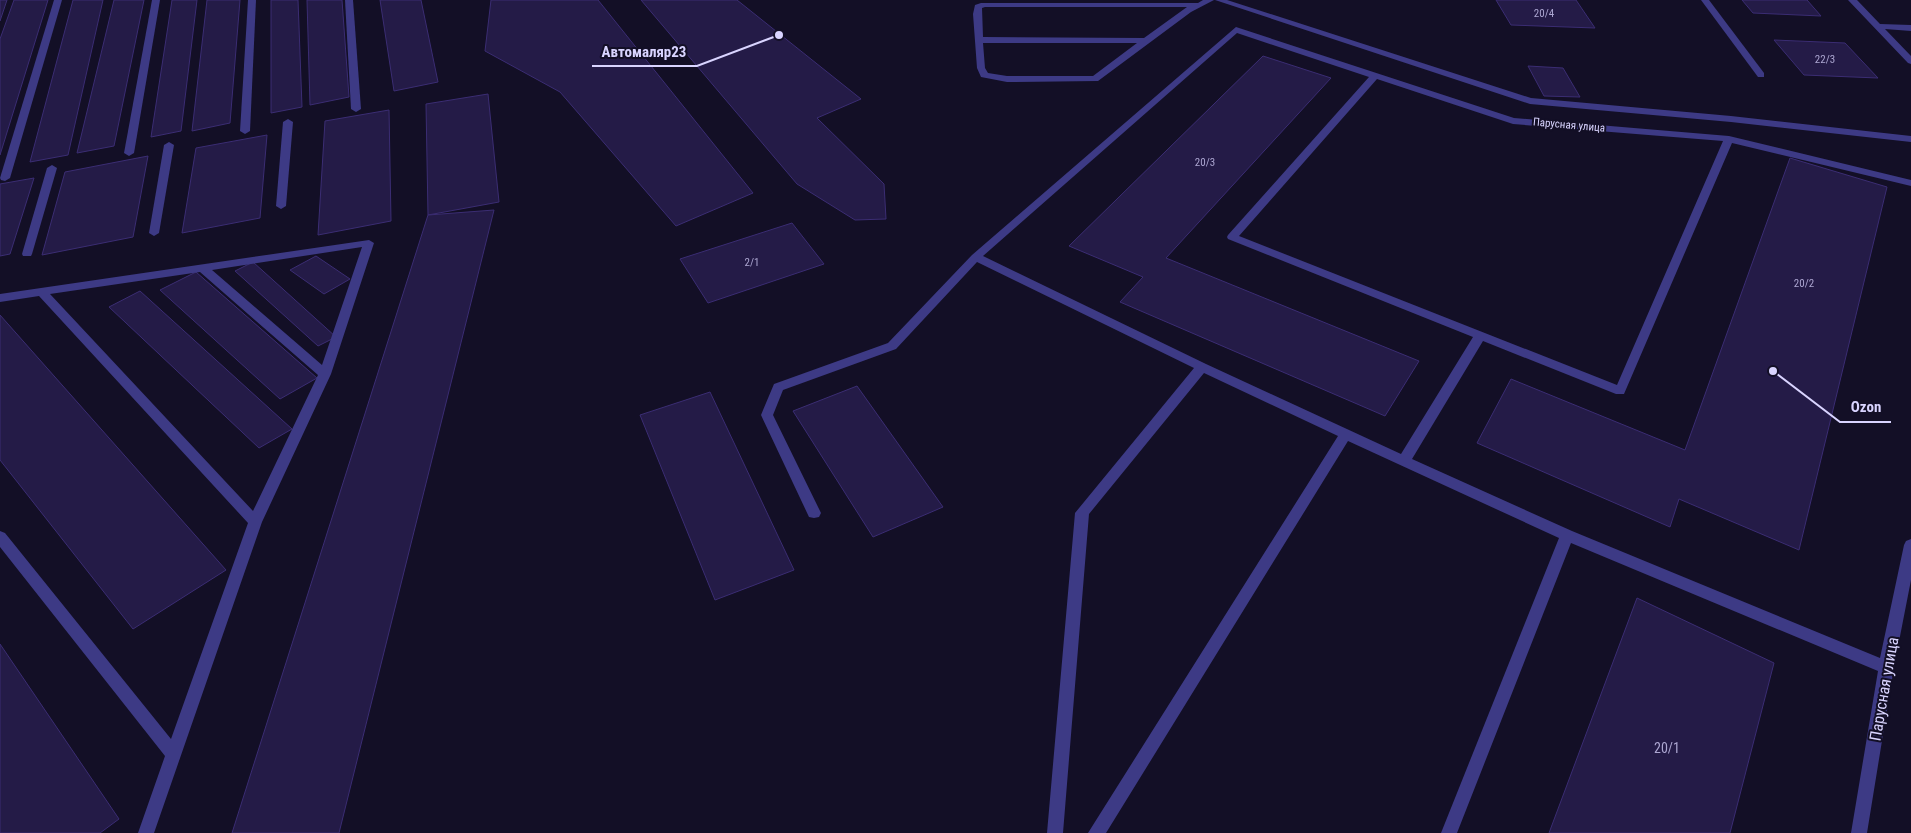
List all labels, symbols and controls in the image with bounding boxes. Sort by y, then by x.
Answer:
house number: 20/4 [1534,7,1555,20]
callout: Автомаляр23 [592,36,697,66]
text: Автомаляр23 [602,43,686,61]
house number: 22/3 [1815,53,1835,66]
street label: Парусная улица [1532,115,1606,135]
house number: 20/3 [1195,156,1215,169]
house number: 2/1 [745,256,759,269]
house number: 20/2 [1794,277,1814,290]
callout: Ozon [1840,392,1891,422]
text: Ozon [1851,398,1881,416]
street label: Парусная улица [1866,636,1902,742]
house number: 20/1 [1654,740,1680,756]

